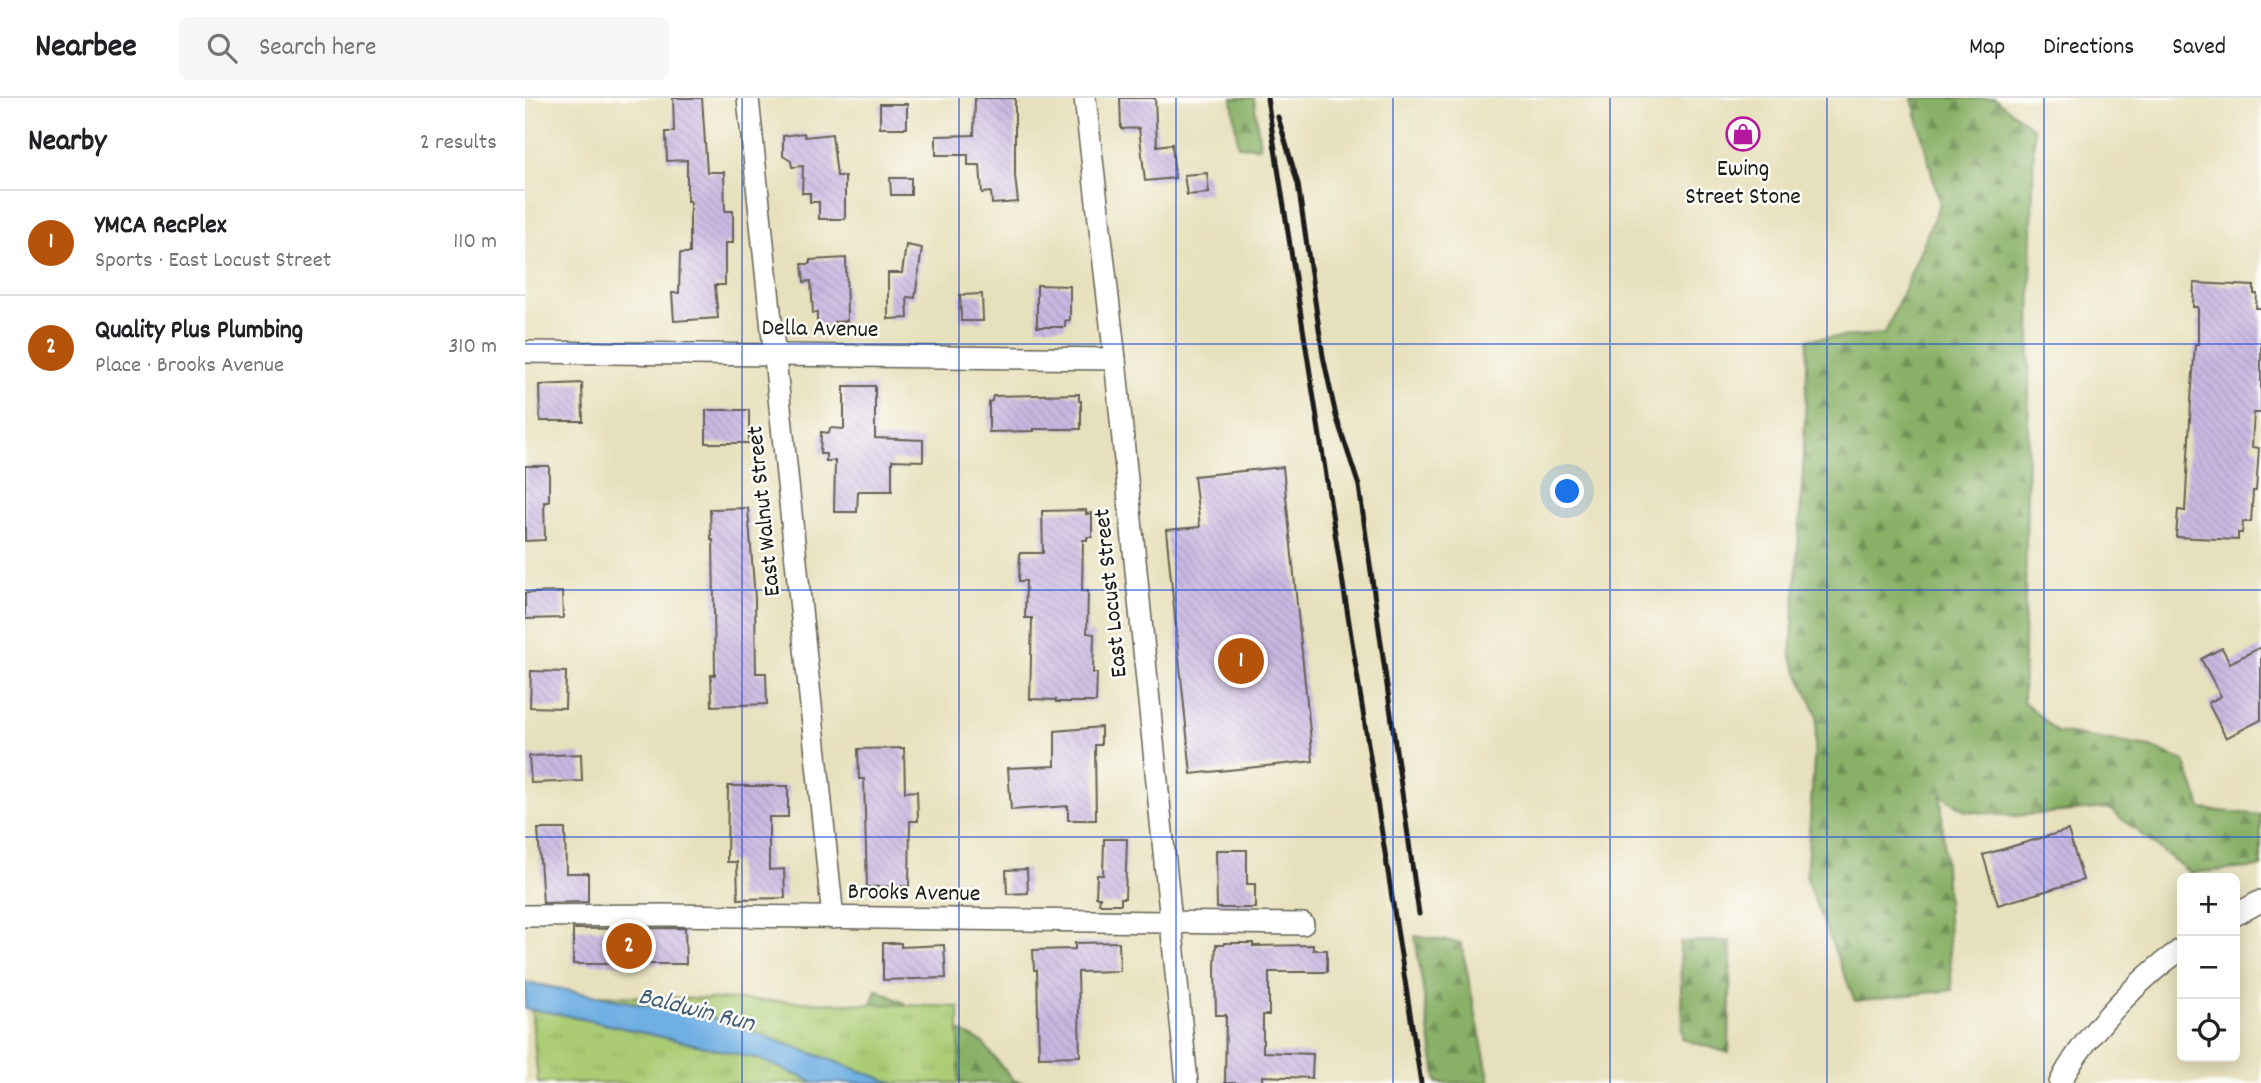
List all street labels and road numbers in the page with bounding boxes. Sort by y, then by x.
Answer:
street label: Della Avenue [761,312,879,348]
street label: East Walnut Street [739,424,791,598]
street label: East Locust Street [1086,507,1138,679]
street label: Brooks Avenue [847,876,981,912]

